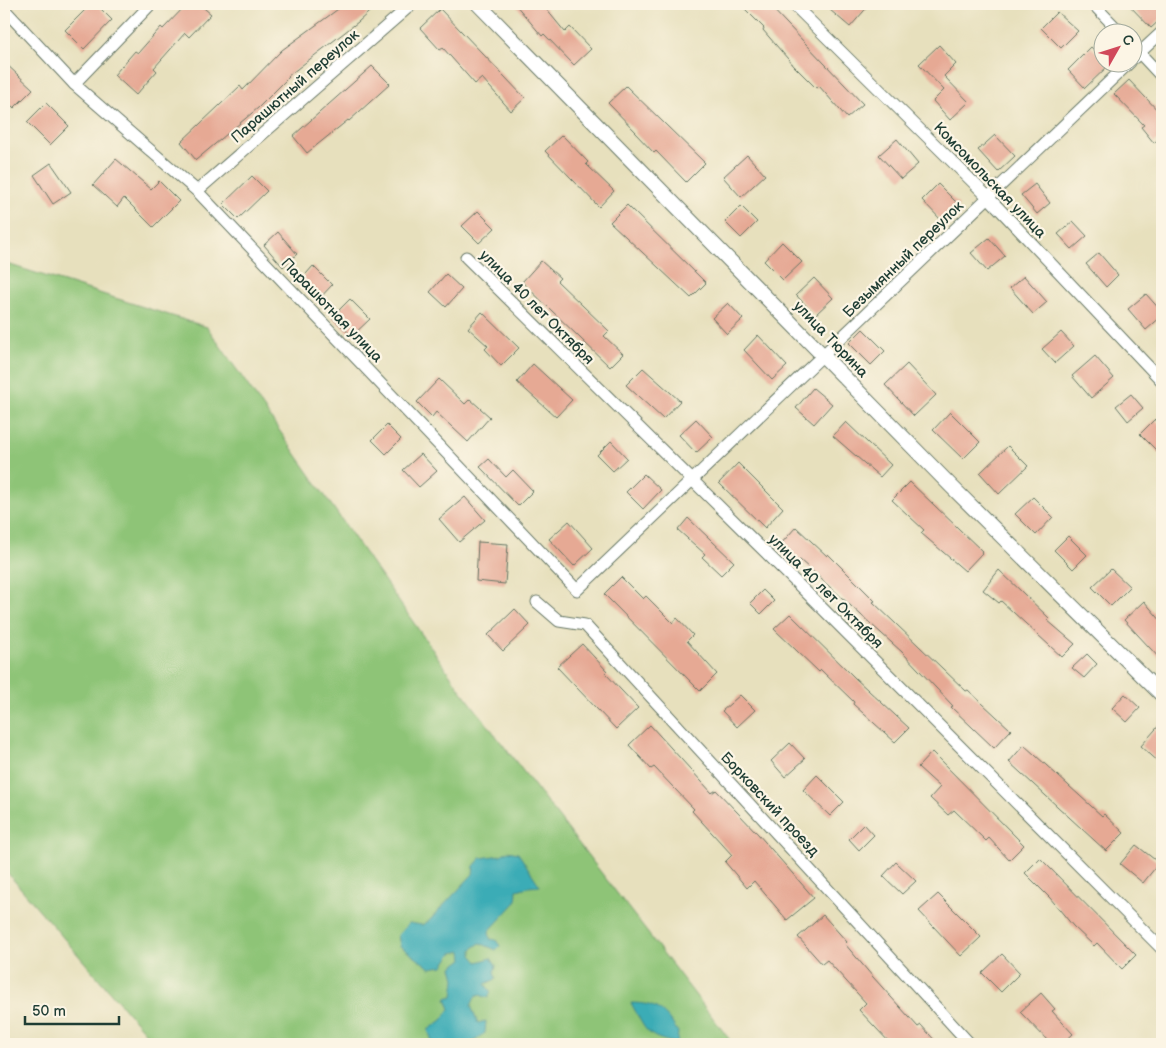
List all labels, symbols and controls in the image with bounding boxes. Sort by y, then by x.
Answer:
north arrow [1094,22,1144,72]
street label: Парашютный переулок [227,25,363,147]
text: С [1118,31,1138,49]
street label: Комсомольская улица [929,118,1050,242]
street label: Безымянный переулок [839,197,968,322]
street label: улица 40 лет Октября [475,246,598,369]
street label: Парашютная улица [277,254,387,367]
street label: улица Тюрина [789,297,872,382]
street label: улица 40 лет Октября [764,530,887,653]
street label: Борковский проезд [716,748,823,861]
scale bar [25,993,119,1025]
text: 50 m [32,1002,66,1021]

